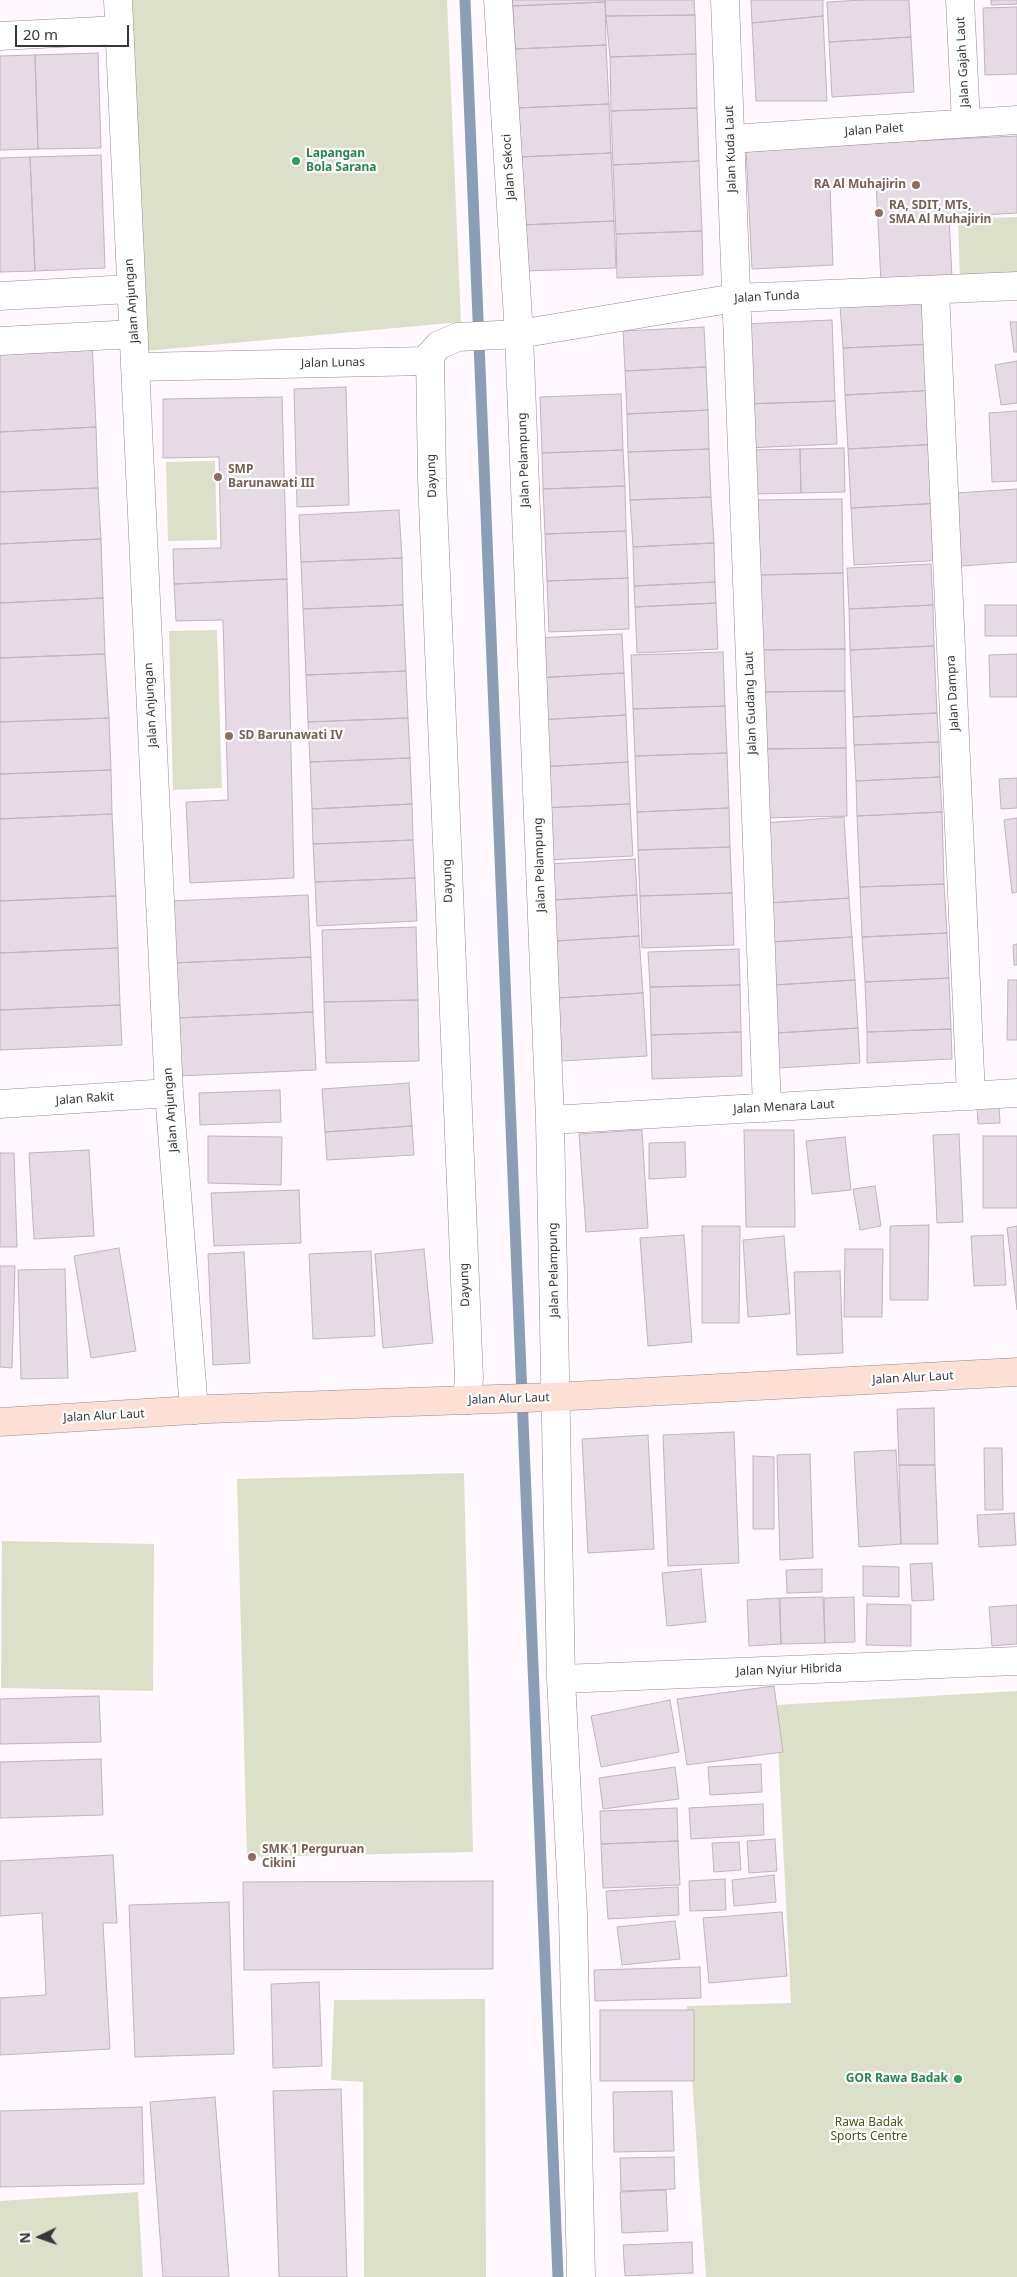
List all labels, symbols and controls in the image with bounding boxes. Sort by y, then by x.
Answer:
scale bar [18,15,131,47]
street label: Jalan Gajah Laut [953,16,973,108]
text: 20 m [23,24,58,44]
street label: Jalan Kuda Laut [722,105,740,193]
street label: Jalan Palet [844,121,904,139]
street label: Jalan Sekoci [500,133,518,201]
place label: Lapangan Bola Sarana [306,147,376,175]
marker: Lapangan Bola Sarana [290,155,302,167]
place label: RA Al Muhajirin [814,178,906,192]
marker: RA Al Muhajirin [910,179,922,191]
place label: RA, SDIT, MTs, SMA Al Muhajirin [889,199,991,227]
marker: RA, SDIT, MTs, SMA Al Muhajirin [873,207,885,219]
street label: Jalan Anjungan [122,258,142,344]
street label: Jalan Tunda [734,288,800,306]
street label: Jalan Lunas [301,355,365,371]
street label: Jalan Pelampung [515,412,533,508]
street label: Dayung [424,454,440,498]
place label: SMP Barunawati III [228,463,315,491]
marker: SMP Barunawati III [212,471,224,483]
street label: Jalan Gudang Laut [742,651,760,755]
street label: Jalan Dampra [944,655,962,731]
street label: Jalan Anjungan [142,662,160,748]
place label: SD Barunawati IV [239,729,343,743]
marker: SD Barunawati IV [223,730,235,742]
street label: Jalan Pelampung [531,817,549,913]
street label: Dayung [440,859,456,903]
street label: Jalan Anjungan [161,1067,181,1153]
street label: Jalan Rakit [55,1090,115,1108]
street label: Jalan Menara Laut [733,1097,835,1117]
street label: Jalan Pelampung [546,1222,562,1318]
street label: Dayung [457,1263,473,1307]
street label: Jalan Alur Laut [872,1369,954,1387]
street label: Jalan Alur Laut [468,1390,550,1408]
street label: Jalan Alur Laut [63,1407,145,1425]
street label: Jalan Nyiur Hibrida [736,1661,842,1679]
place label: SMK 1 Perguruan Cikini [262,1843,364,1871]
marker: SMK 1 Perguruan Cikini [246,1851,258,1863]
place label: GOR Rawa Badak [846,2072,948,2086]
marker: GOR Rawa Badak [952,2073,964,2085]
park label: Rawa Badak Sports Centre [831,2116,907,2144]
north arrow [15,2212,65,2262]
text: N [15,2232,34,2244]

